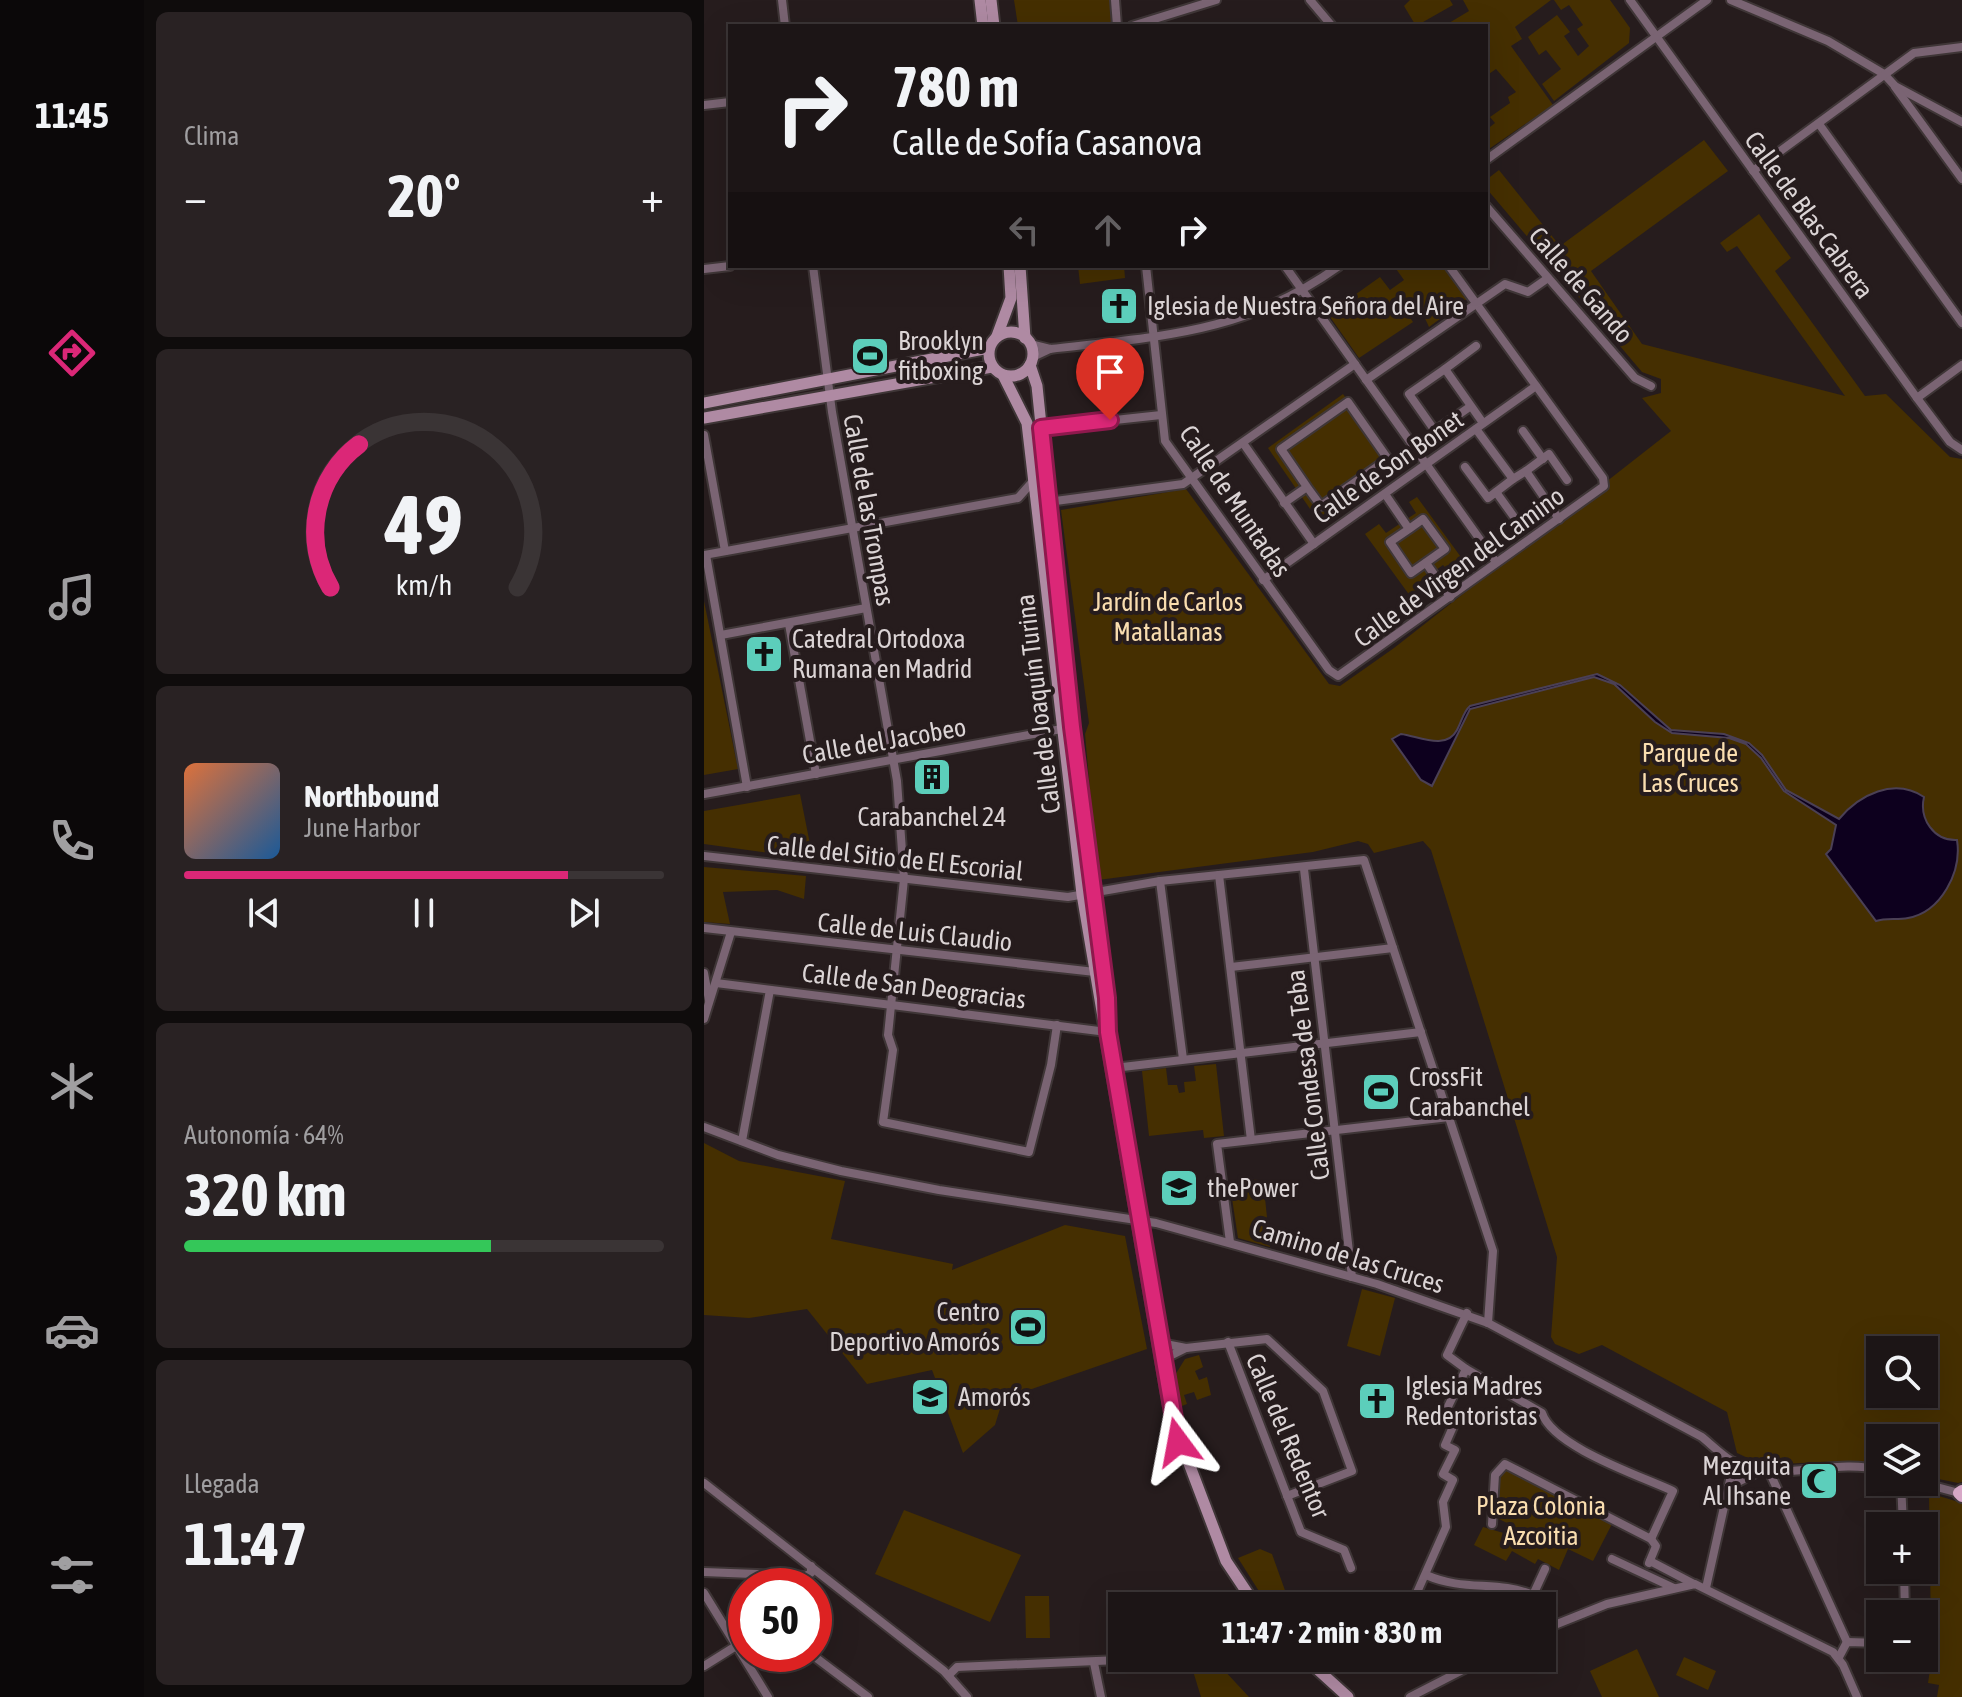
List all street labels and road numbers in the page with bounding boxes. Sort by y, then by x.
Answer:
street label: Calle de Blas Cabrera [1738,126,1880,304]
street label: Calle de Gando [1523,221,1639,349]
street label: Calle de Son Bonet [1307,404,1469,530]
street label: Calle de las Trompas [837,412,901,608]
street label: Calle de Muntadas [1173,420,1297,582]
street label: Calle de Virgen del Camino [1348,481,1570,653]
street label: Calle de Joaquín Turina [1010,592,1066,816]
street label: Calle del Jacobeo [800,712,968,770]
street label: Calle del Sitio de El Escorial [765,830,1025,886]
street label: Calle de Luis Claudio [816,907,1014,957]
street label: Calle de San Deogracias [800,957,1028,1015]
street label: Calle Condesa de Teba [1280,968,1336,1182]
street label: Camino de las Cruces [1249,1213,1447,1299]
street label: Calle del Redentor [1240,1349,1336,1523]

